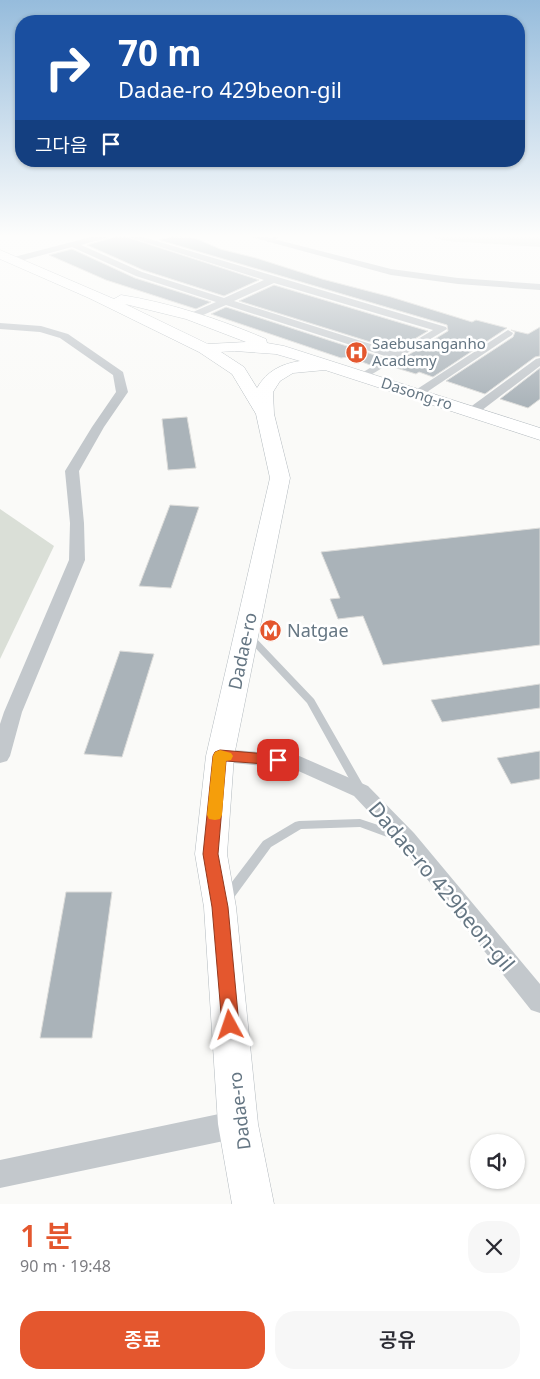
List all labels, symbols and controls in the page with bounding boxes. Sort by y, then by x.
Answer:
text: 70 m [118,29,201,76]
icon: right [35,35,100,100]
text: Dadae-ro 429beon-gil [118,74,342,104]
icon: arrive [97,130,125,158]
text: 그다음 [35,132,87,158]
place label: Saebusanganho Academy [372,333,486,370]
hospital icon: Saebusanganho Academy [344,340,368,364]
street label: Dasong-ro [379,372,455,414]
street label: Dadae-ro [222,610,262,692]
metro station icon: Natgae [259,618,283,642]
place label: Natgae [287,618,349,642]
pin [257,739,299,781]
icon: arrive [264,746,292,774]
street label: Dadae-ro 429beon-gil [363,795,521,977]
position arrow [203,998,255,1050]
street label: Dadae-ro [222,1071,256,1151]
map controls [470,1134,525,1189]
button: sound [470,1134,525,1189]
text: 1 분 [20,1215,73,1256]
button: close [468,1221,520,1273]
text: 90 m · 19:48 [20,1255,111,1277]
button: 종료 [20,1311,265,1369]
button: 공유 [275,1311,520,1369]

